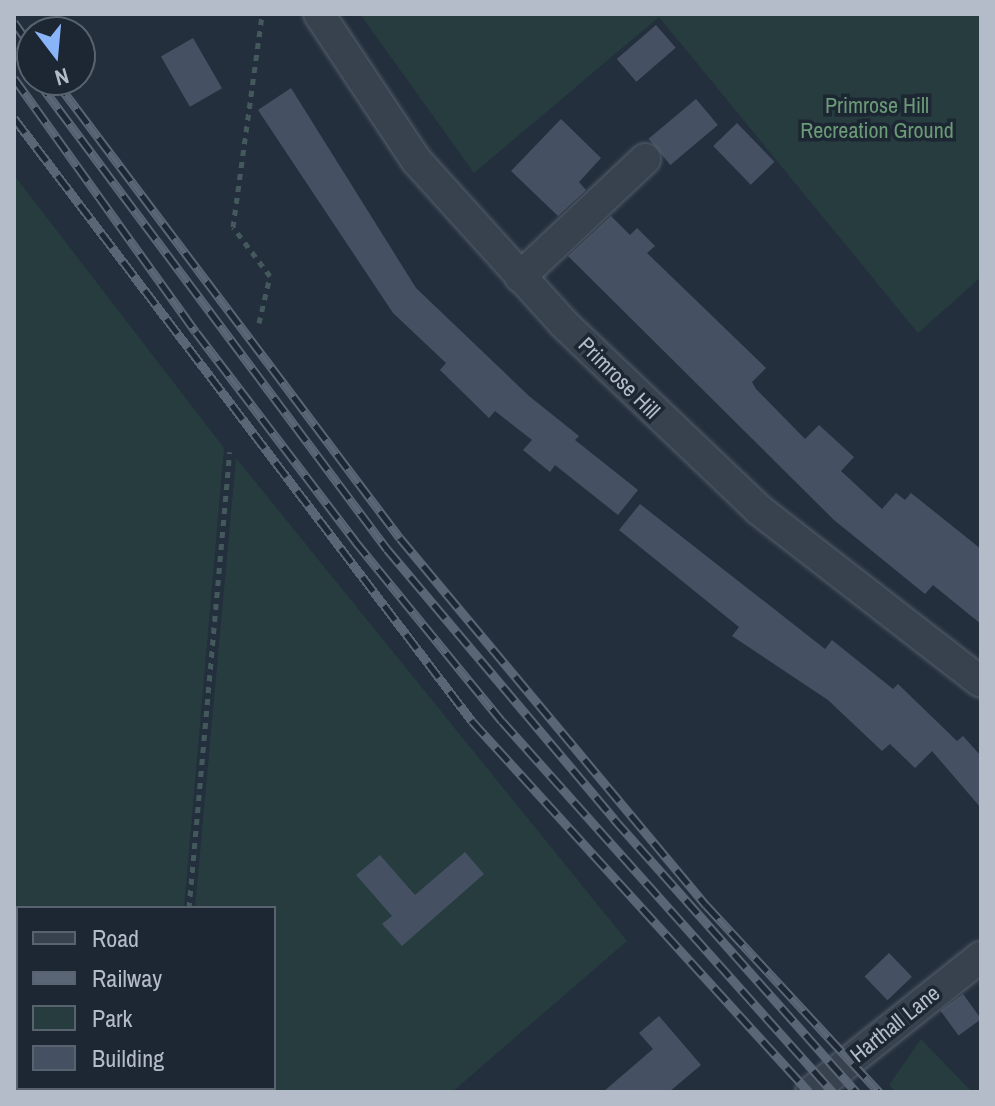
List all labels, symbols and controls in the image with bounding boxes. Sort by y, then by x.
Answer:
north arrow [16,16,96,96]
text: N [52,61,72,93]
park label: Primrose Hill Recreation Ground [800,92,954,144]
street label: Primrose Hill [573,332,665,424]
legend [16,906,276,1090]
text: Road [92,922,139,954]
text: Railway [92,962,162,994]
street label: Harthall Lane [845,980,945,1068]
text: Park [92,1002,132,1034]
text: Building [92,1042,164,1074]

